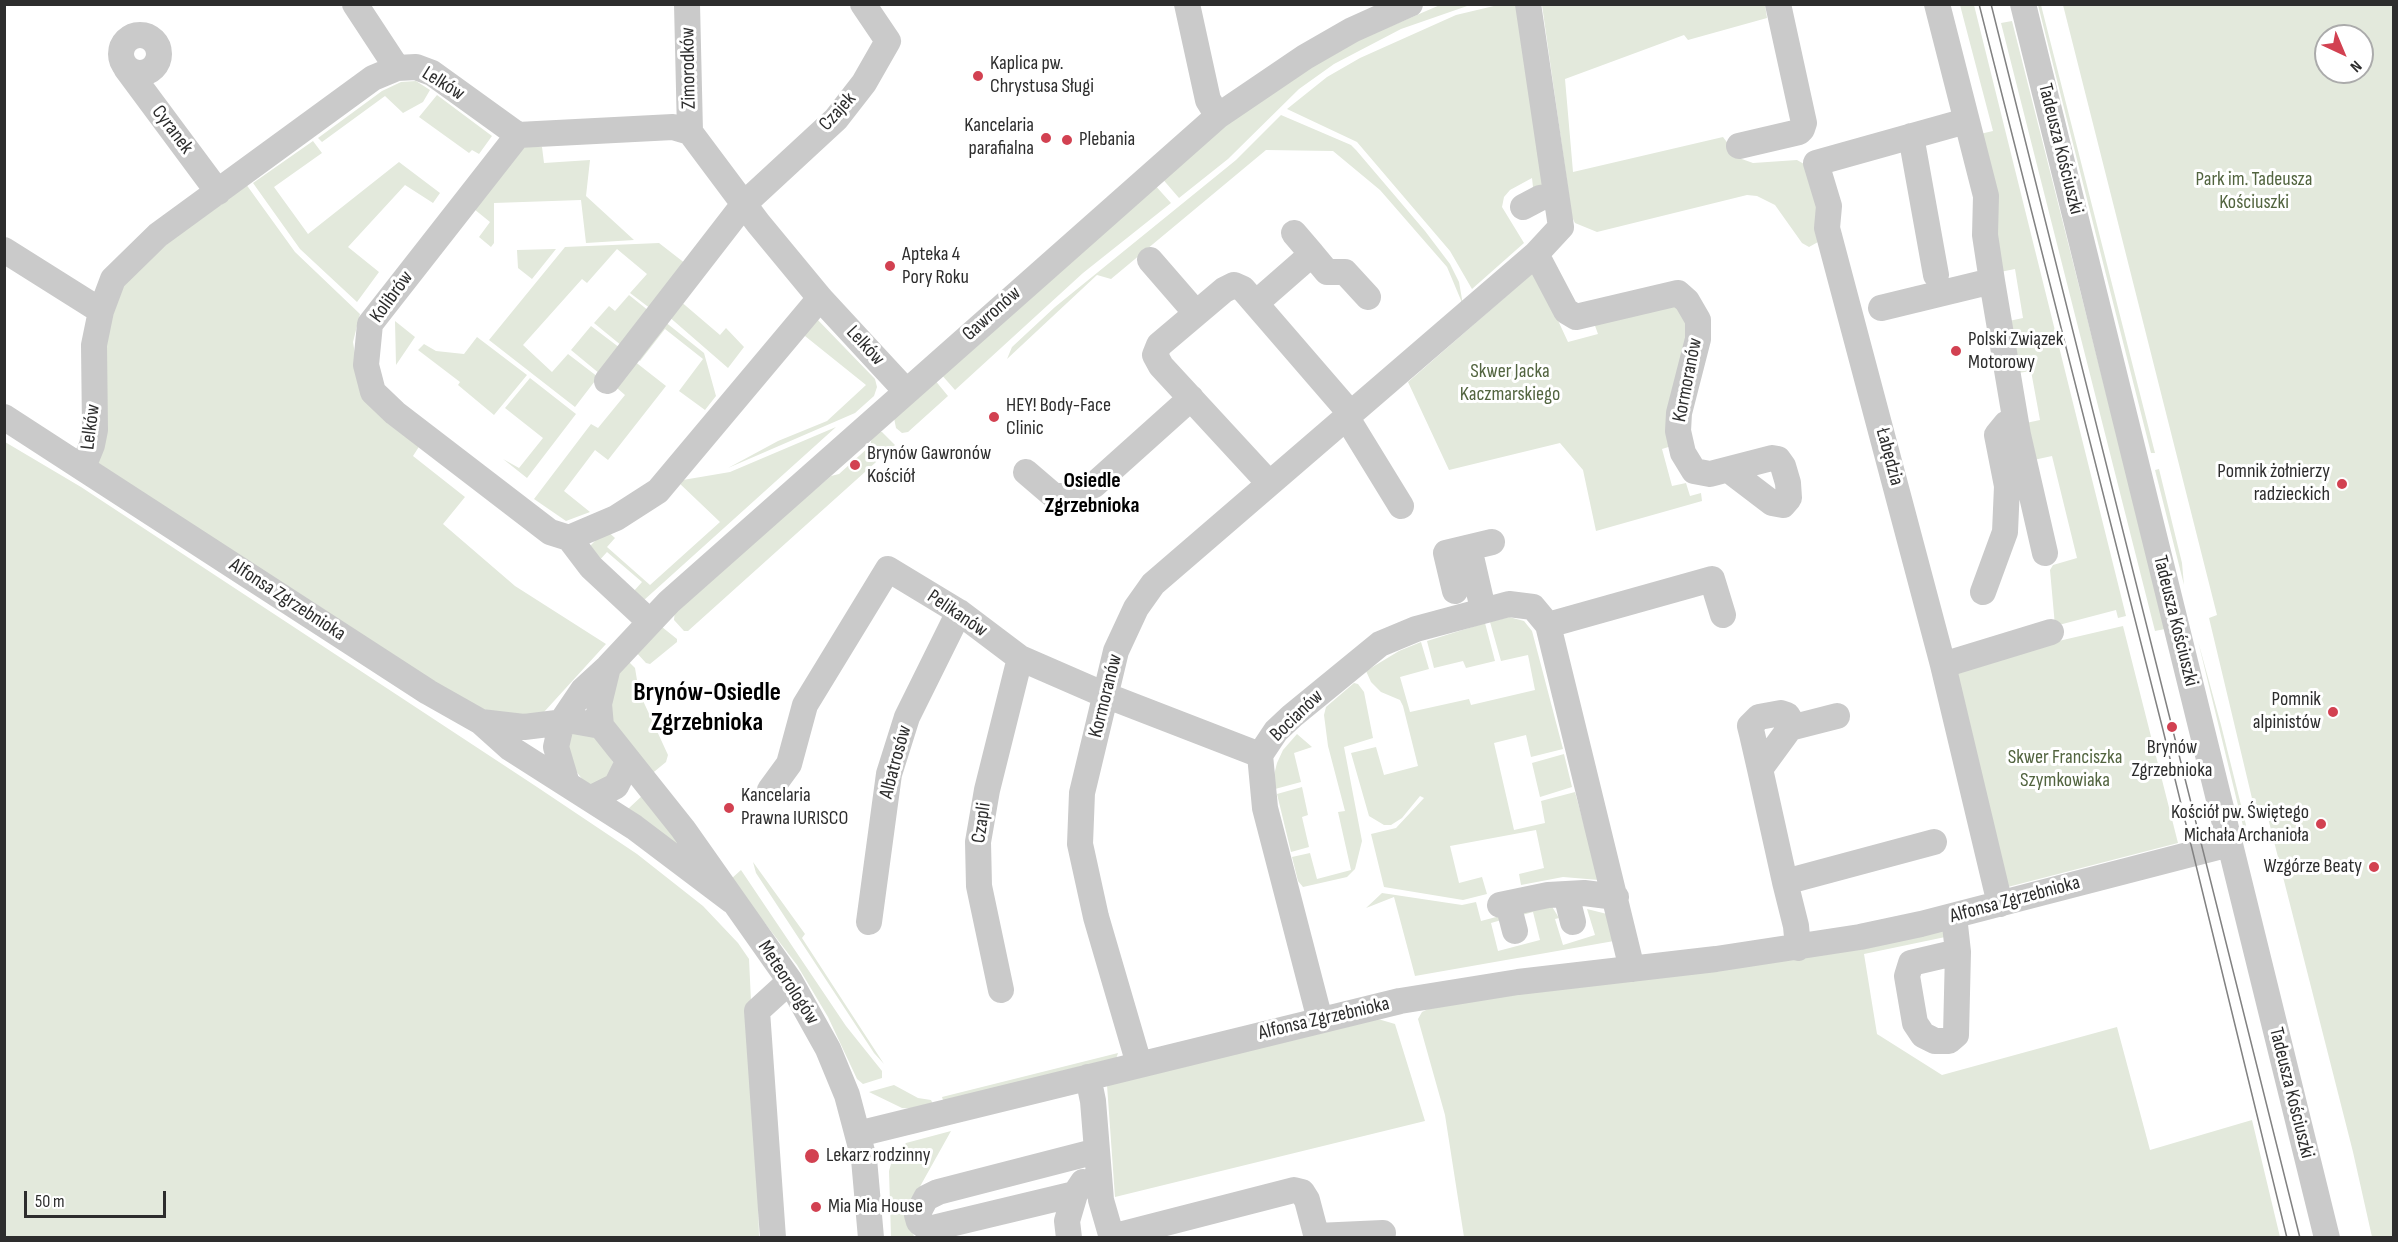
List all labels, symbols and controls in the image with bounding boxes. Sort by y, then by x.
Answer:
north arrow [2314,24,2374,84]
street label: Zimorodków [676,27,702,109]
place label: Kaplica pw. Chrystusa Sługi [990,52,1094,99]
text: N [2346,56,2365,76]
street label: Lelków [417,62,469,106]
marker: Kaplica pw. Chrystusa Sługi [971,69,985,83]
street label: Tadeusza Kościuszki [2032,81,2088,217]
street label: Czajek [814,88,862,136]
street label: Cyranek [146,101,198,159]
place label: Kancelaria parafialna [964,114,1034,161]
place label: Plebania [1079,128,1135,152]
marker: Kancelaria parafialna [1039,131,1053,145]
marker: Plebania [1060,133,1074,147]
park label: Park im. Tadeusza Kościuszki [2196,168,2312,215]
place label: Apteka 4 Pory Roku [902,243,969,290]
marker: Apteka 4 Pory Roku [883,259,897,273]
street label: Kolibrów [365,266,419,328]
street label: Gawronów [958,282,1026,346]
street label: Lelków [841,321,889,371]
place label: Polski Związek Motorowy [1968,328,2063,375]
street label: Kormoranów [1668,336,1708,424]
marker: Polski Związek Motorowy [1949,344,1963,358]
park label: Skwer Jacka Kaczmarskiego [1460,360,1560,407]
place label: HEY! Body-Face Clinic [1006,394,1111,441]
street label: Lelków [76,403,106,451]
marker: HEY! Body-Face Clinic [987,410,1001,424]
street label: Łabędzia [1870,426,1908,488]
place label: Brynów Gawronów Kościół [867,442,991,489]
marker: Brynów Gawronów Kościół [848,458,862,472]
place label: Pomnik żołnierzy radzieckich [2217,460,2330,507]
district label: Osiedle Zgrzebnioka [1045,468,1139,520]
marker: Pomnik żołnierzy radzieckich [2335,477,2349,491]
street label: Tadeusza Kościuszki [2147,553,2203,689]
street label: Alfonsa Zgrzebnioka [224,554,350,646]
street label: Pelikanów [922,585,992,643]
street label: Kormoranów [1084,652,1128,740]
district label: Brynów-Osiedle Zgrzebnioka [633,677,781,738]
street label: Bocianów [1265,685,1329,747]
place label: Pomnik alpinistów [2253,688,2321,735]
marker: Pomnik alpinistów [2326,705,2340,719]
marker: Brynów Zgrzebnioka [2165,720,2179,734]
street label: Albatrosów [875,723,917,801]
place label: Brynów Zgrzebnioka [2131,736,2213,783]
park label: Skwer Franciszka Szymkowiaka [2008,746,2122,793]
place label: Kancelaria Prawna IURISCO [741,784,848,831]
marker: Kancelaria Prawna IURISCO [722,801,736,815]
street label: Czapli [967,801,997,845]
place label: Kościół pw. Świętego Michała Archanioła [2171,801,2309,848]
marker: Kościół pw. Świętego Michała Archanioła [2314,817,2328,831]
place label: Wzgórze Beaty [2264,855,2362,879]
marker: Wzgórze Beaty [2367,860,2381,874]
street label: Alfonsa Zgrzebnioka [1947,871,2083,929]
street label: Meteorologów [752,937,824,1029]
street label: Alfonsa Zgrzebnioka [1256,992,1392,1046]
street label: Tadeusza Kościuszki [2263,1025,2319,1161]
place label: Lekarz rodzinny [826,1144,930,1168]
marker: Lekarz rodzinny [803,1147,821,1165]
scale bar [27,1179,170,1217]
text: 50 m [35,1191,65,1212]
place label: Mia Mia House [828,1195,923,1219]
marker: Mia Mia House [809,1200,823,1214]

